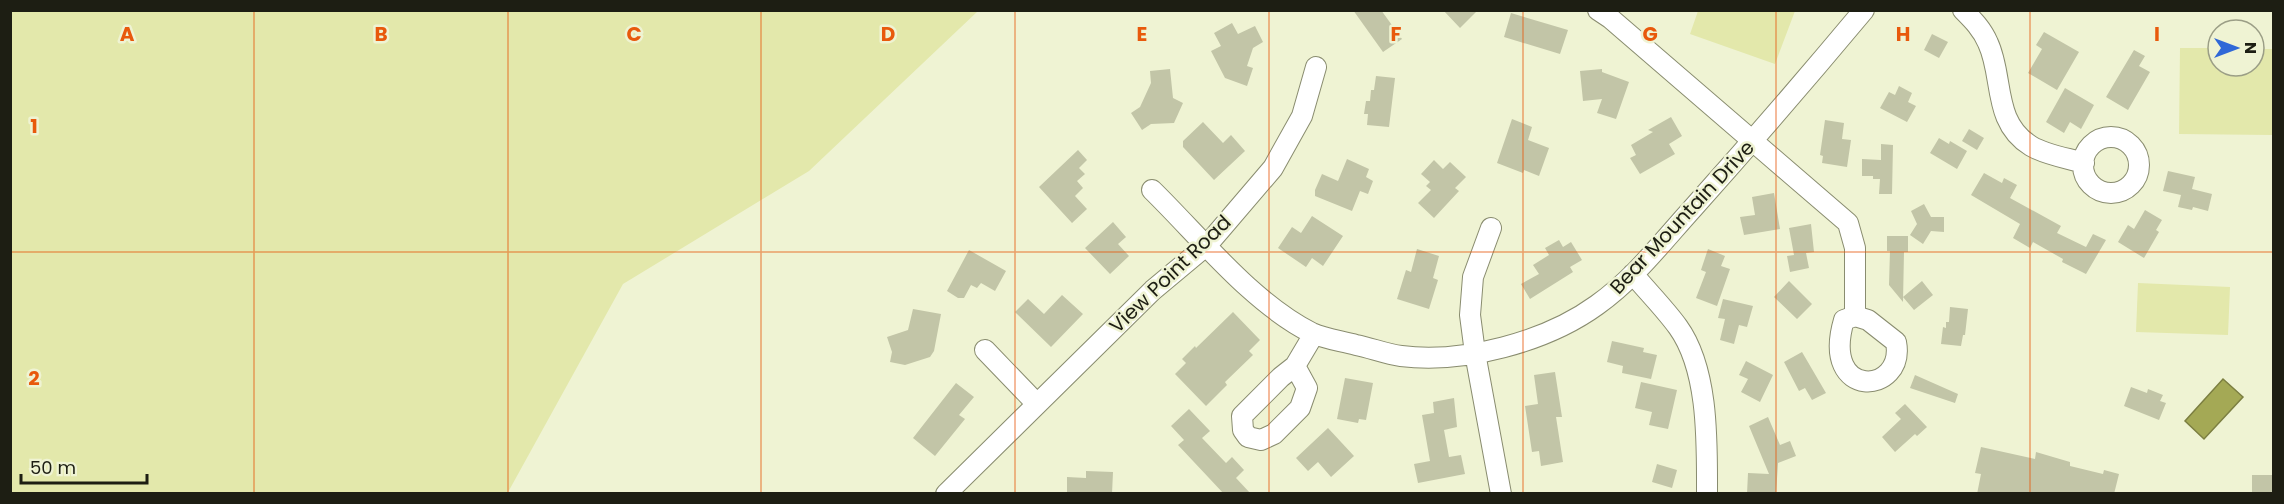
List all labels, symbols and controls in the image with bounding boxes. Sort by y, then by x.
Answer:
north arrow [2206,18,2266,78]
text: A [120,20,135,48]
text: B [374,20,388,48]
text: C [626,20,642,48]
text: D [881,20,895,48]
text: E [1137,20,1147,48]
text: F [1391,20,1402,48]
text: G [1642,20,1658,48]
text: H [1896,20,1910,48]
text: I [2154,20,2160,48]
text: N [2239,42,2262,54]
text: 1 [30,112,38,140]
street label: Bear Mountain Drive [1603,134,1761,300]
street label: View Point Road [1103,209,1237,339]
text: 2 [28,364,40,392]
scale bar [21,447,147,485]
text: 50 m [30,455,76,480]

